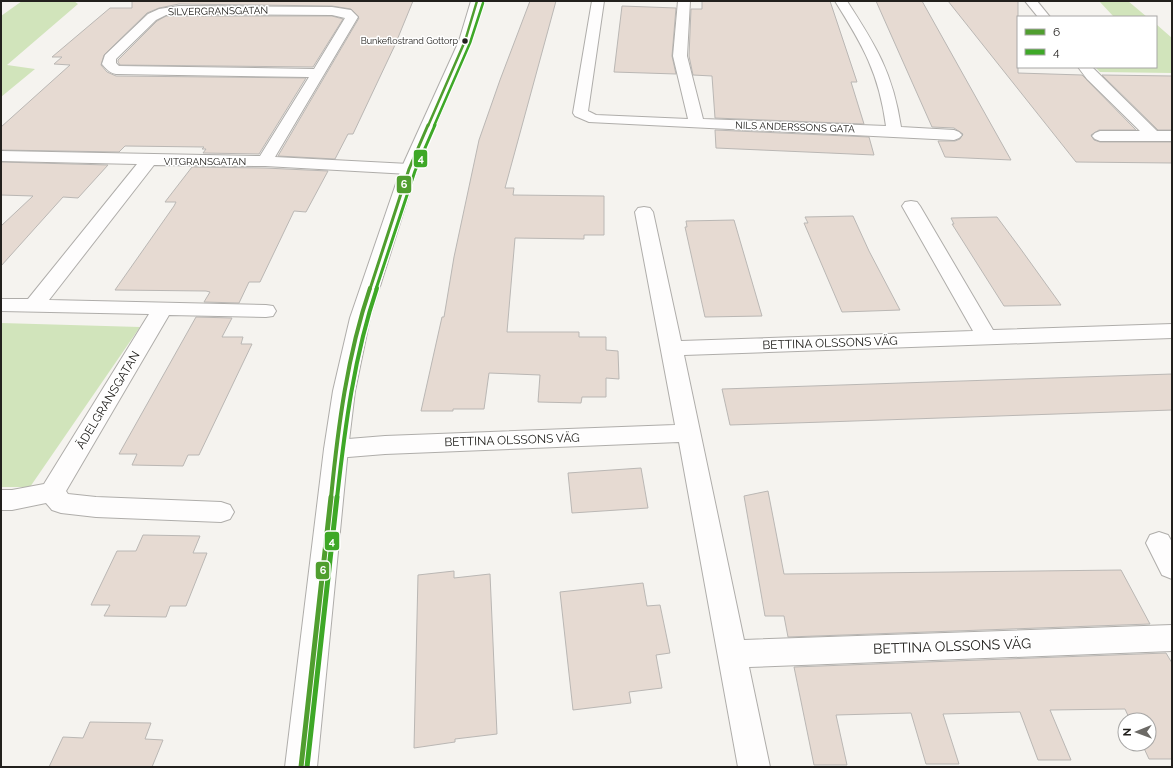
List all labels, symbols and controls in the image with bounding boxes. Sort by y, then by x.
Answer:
street label: SILVERGRANSGATAN [168,5,268,17]
legend [1017,16,1157,68]
text: 6 [1053,25,1060,39]
place label: Bunkeflostrand Gottorp [361,36,458,46]
marker: Bunkeflostrand Gottorp [460,36,470,46]
text: 4 [1053,45,1060,59]
street label: NILS ANDERSSONS GATA [735,119,855,135]
line badge: 4 [413,149,428,168]
text: 4 [418,152,424,165]
street label: VITGRANSGATAN [164,156,246,167]
line badge: 6 [396,175,412,194]
text: 6 [401,178,408,191]
street label: BETTINA OLSSONS VÄG [762,334,898,352]
street label: ÄDELGRANSGATAN [73,349,143,451]
street label: BETTINA OLSSONS VÄG [444,431,580,449]
line badge: 4 [324,531,340,551]
text: 4 [329,535,335,548]
line badge: 6 [315,561,330,580]
text: 6 [320,564,327,577]
street label: BETTINA OLSSONS VÄG [873,633,1031,657]
north arrow [1117,712,1157,752]
text: N [1121,728,1134,736]

